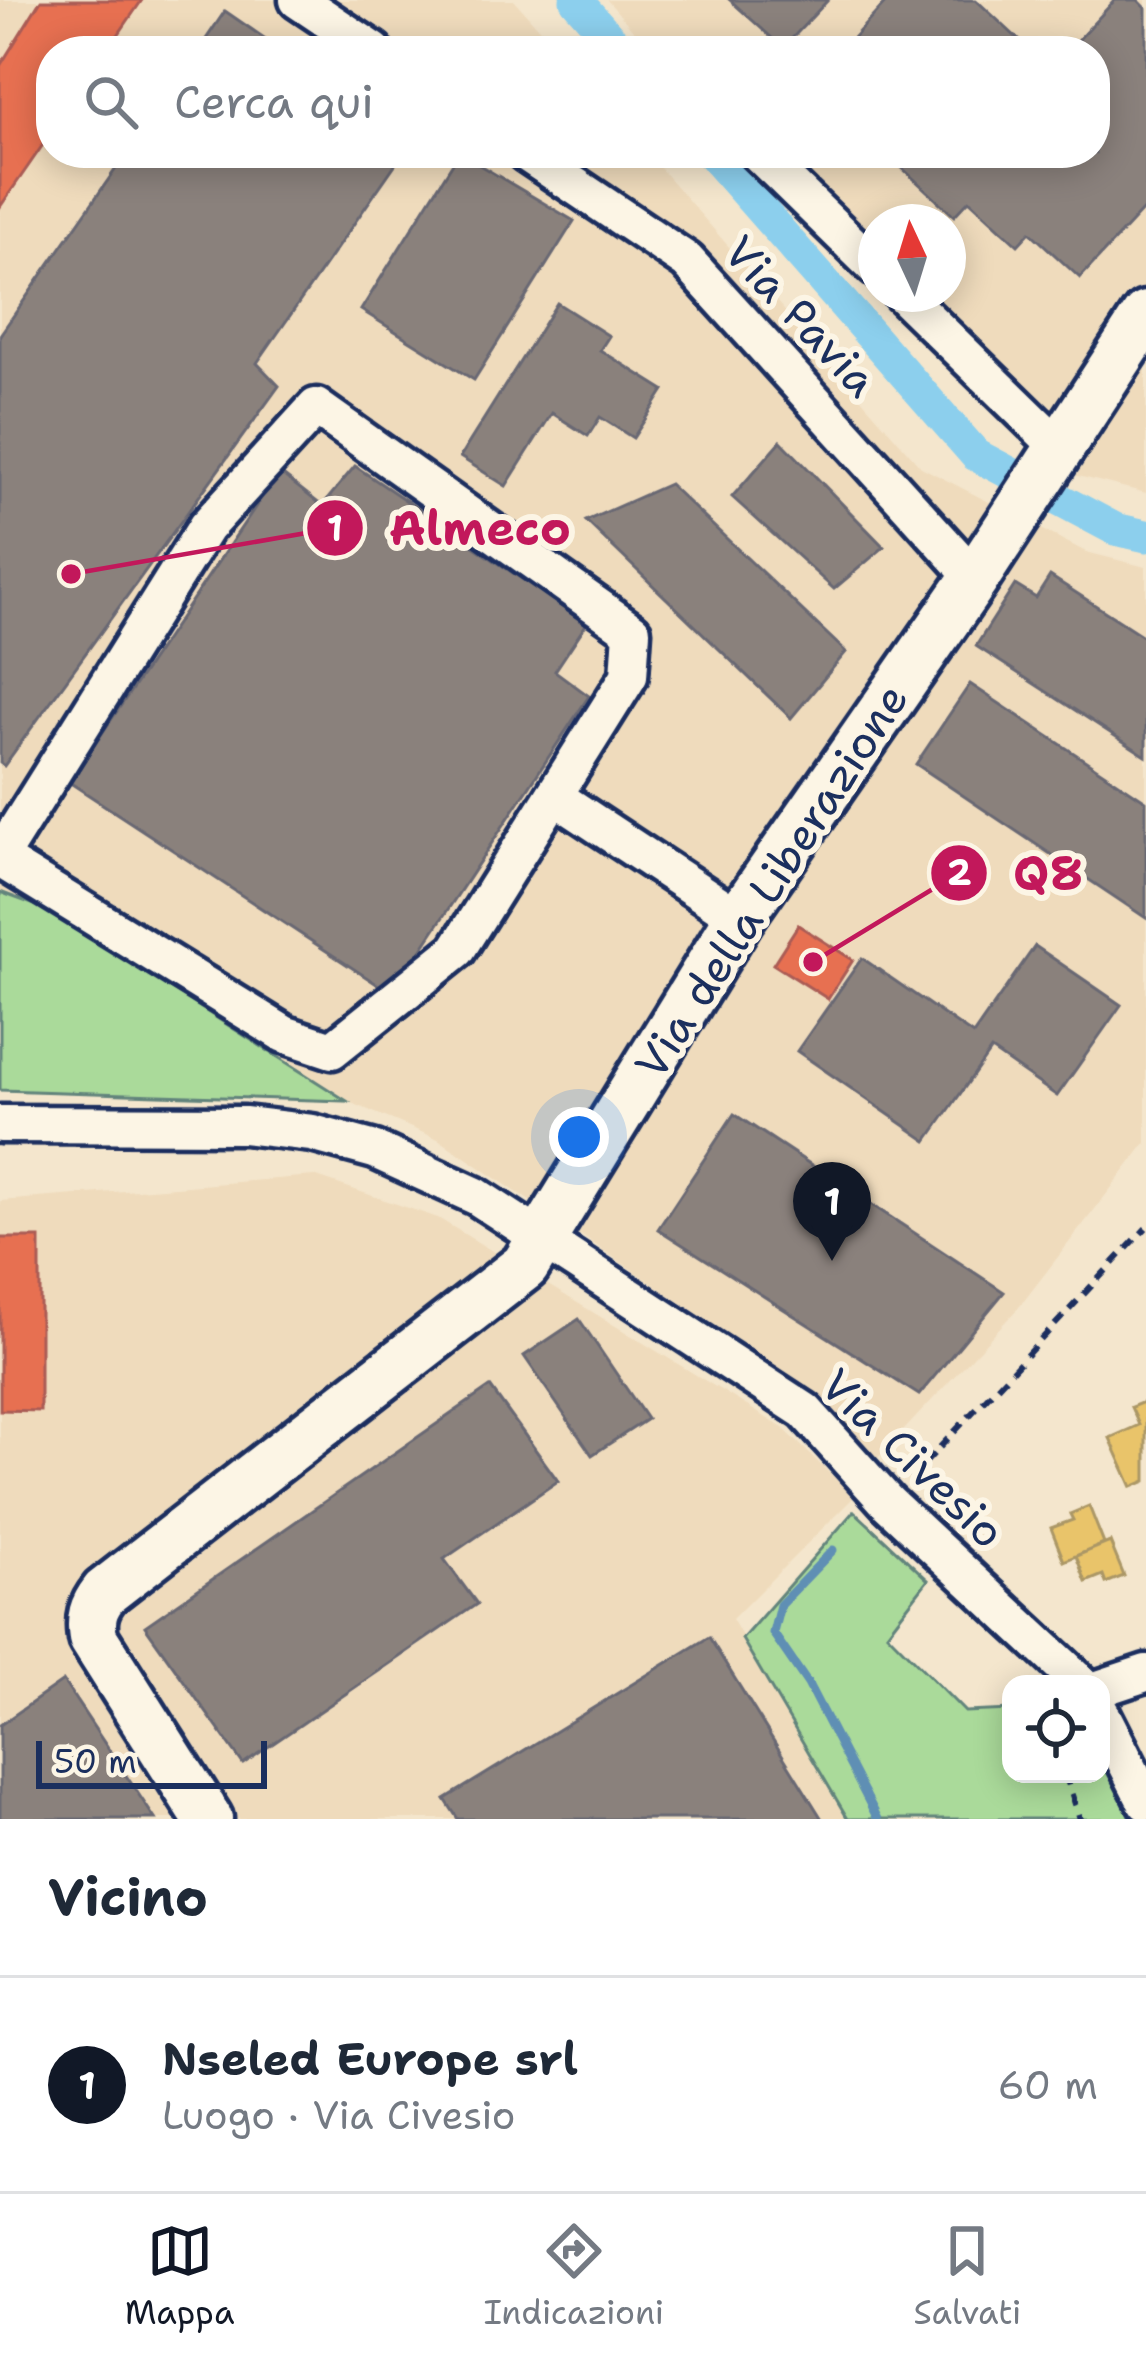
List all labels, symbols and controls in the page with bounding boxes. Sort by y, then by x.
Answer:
search box [36,36,1110,168]
icon: search [78,69,144,135]
text: Cerca qui [174,72,374,132]
north arrow [858,204,966,312]
street label: Via Pavia [711,222,891,410]
callout: Almeco [305,486,595,570]
text: Almeco [389,496,571,560]
text: 1 [327,504,343,553]
street label: Via della Liberazione [621,672,921,1090]
callout: Q8 [929,831,1107,915]
text: Q8 [1013,841,1083,905]
text: 2 [946,848,972,897]
your location [549,1107,609,1167]
pin: 1 [793,1162,871,1261]
street label: Via Civesio [808,1355,1018,1561]
map controls [1002,1675,1110,1783]
button: locate [1002,1675,1110,1783]
scale bar [36,1735,267,1788]
text: 50 m [54,1739,137,1784]
text: Vicino [48,1863,208,1931]
text: Nseled Europe srl [162,2029,578,2089]
text: 1 [78,2059,96,2111]
text: 60 m [998,2059,1098,2111]
text: Luogo · Via Civesio [162,2089,516,2141]
tab: Mappa [125,2218,234,2335]
tab: Indicazioni [484,2218,664,2335]
tab: Salvati [913,2218,1021,2335]

